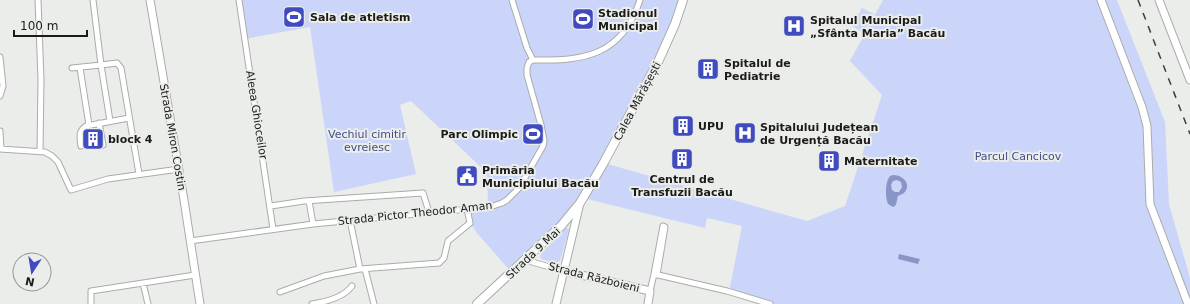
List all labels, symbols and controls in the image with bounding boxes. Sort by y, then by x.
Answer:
sports icon: Sala de atletism [281,4,307,30]
sports icon: Stadionul Municipal [570,6,596,32]
place label: Stadionul Municipal [598,7,658,33]
place label: Sala de atletism [310,11,410,24]
scale bar [14,12,87,38]
hospital icon: Spitalul Municipal „Sfânta Maria” Bacău [781,13,807,39]
place label: Spitalul Municipal „Sfânta Maria” Bacău [810,14,945,40]
text: 100 m [20,19,58,33]
building icon: Spitalul de Pediatrie [695,56,721,82]
place label: Spitalul de Pediatrie [724,57,791,83]
street label: Calea Mărășești [611,60,664,143]
street label: Aleea Ghioceilor [243,70,270,161]
street label: Strada Miron Costin [157,83,188,192]
building icon: UPU [670,113,696,139]
place label: UPU [698,120,724,133]
hospital icon: Spitalului Județean de Urgență Bacău [732,120,758,146]
sports icon: Parc Olimpic [520,121,546,147]
place label: Spitalului Județean de Urgență Bacău [760,121,878,147]
building icon: block 4 [80,126,106,152]
park label: Vechiul cimitir evreiesc [328,128,406,154]
place label: Parc Olimpic [441,128,518,141]
place label: block 4 [108,133,153,146]
building icon: Centrul de Transfuzii Bacău [669,146,695,172]
building icon: Maternitate [816,148,842,174]
park label: Parcul Cancicov [975,150,1062,163]
place label: Maternitate [844,155,918,168]
public building icon: Primăria Municipiului Bacău [454,163,480,189]
place label: Primăria Municipiului Bacău [482,164,599,190]
place label: Centrul de Transfuzii Bacău [631,173,733,199]
street label: Strada Pictor Theodor Aman [337,199,493,228]
street label: Strada 9 Mai [503,225,563,282]
north arrow [12,252,52,292]
street label: Strada Războieni [547,260,641,295]
text: N [24,274,36,289]

